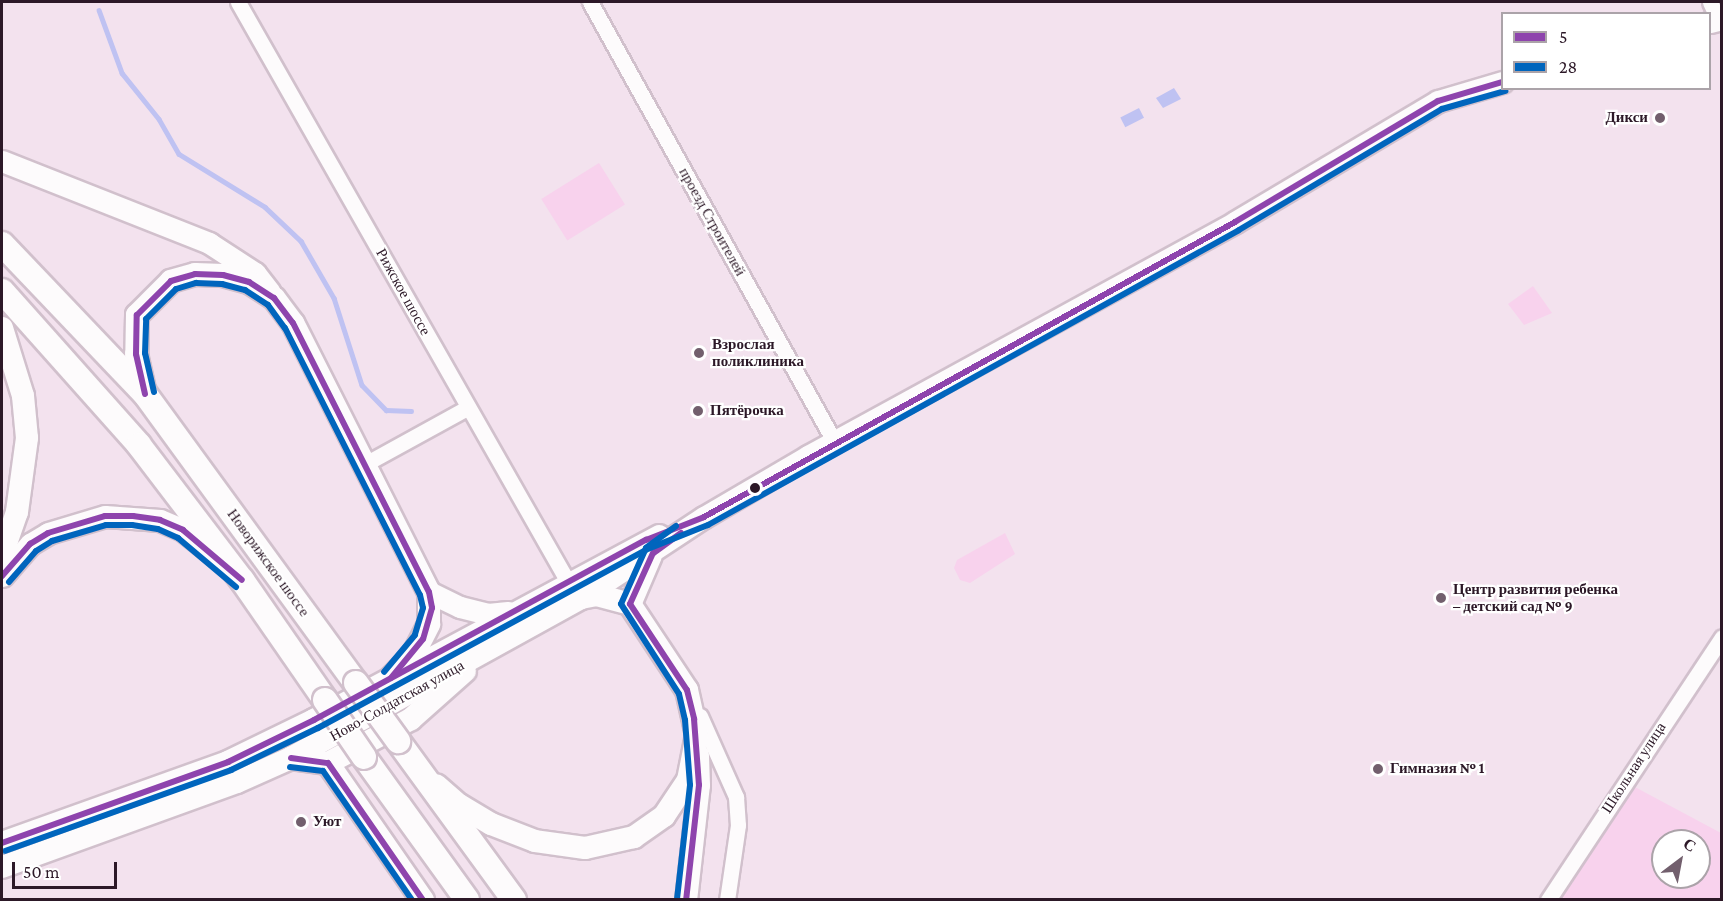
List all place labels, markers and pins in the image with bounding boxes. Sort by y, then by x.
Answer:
place label: Дикси [1605,109,1648,127]
marker: Дикси [1653,111,1667,125]
place label: Взрослая поликлиника [712,335,804,370]
marker: Взрослая поликлиника [690,344,708,362]
place label: Пятёрочка [710,402,784,420]
marker: Пятёрочка [691,404,705,418]
unlabelled marker [749,482,761,494]
place label: Центр развития ребенка – детский сад № 9 [1453,580,1618,615]
marker: Центр развития ребенка – детский сад № 9 [1434,591,1448,605]
place label: Гимназия № 1 [1390,760,1484,778]
marker: Гимназия № 1 [1371,762,1385,776]
place label: Уют [313,813,341,831]
marker: Уют [294,815,308,829]

